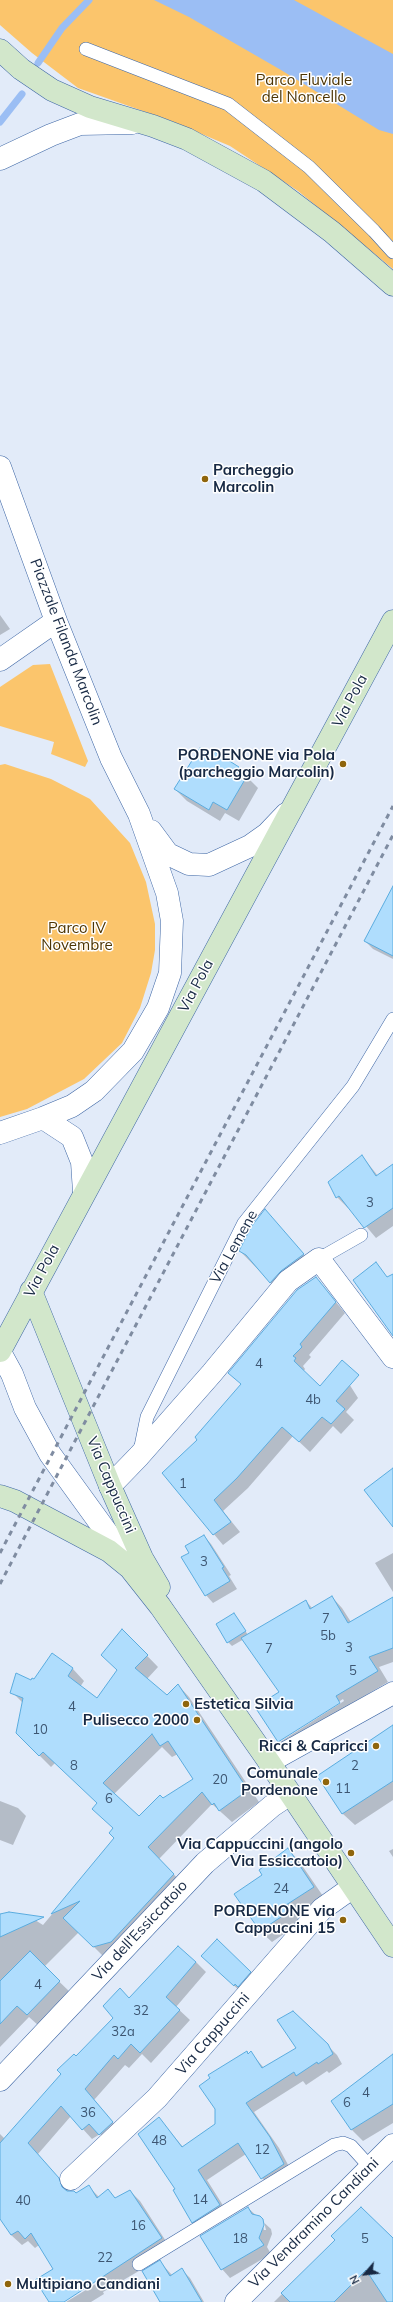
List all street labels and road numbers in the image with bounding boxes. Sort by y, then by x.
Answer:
street label: Piazzale Filanda Marcolin [26,556,106,728]
street label: Via Pola [329,671,371,731]
street label: Via Pola [175,956,217,1016]
street label: Via Lemene [206,1207,262,1287]
street label: Via Pola [21,1241,63,1301]
street label: Via Cappuccini [83,1434,139,1536]
street label: Via dell'Essiccatoio [89,1877,191,1985]
street label: Via Cappuccini [172,1989,254,2079]
street label: Via Vendramino Candiani [245,2154,383,2292]

